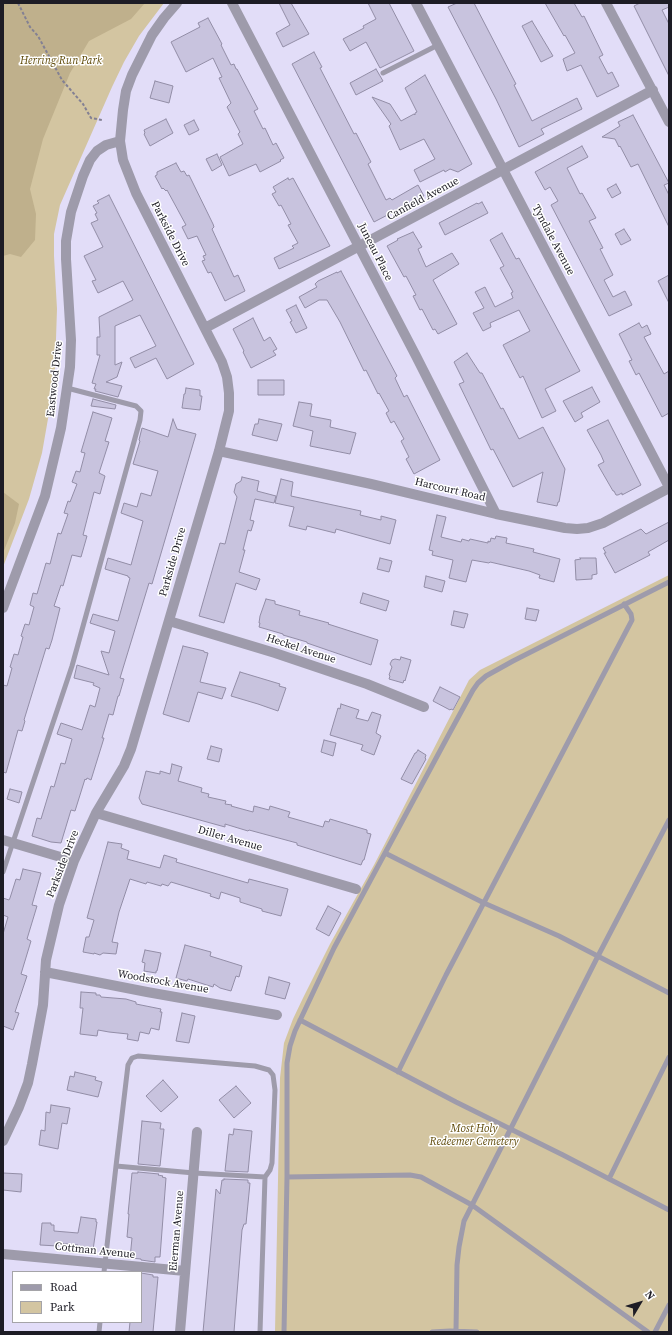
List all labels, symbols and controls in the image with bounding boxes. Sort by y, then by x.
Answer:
park label: Herring Run Park [20,54,102,68]
street label: Canfield Avenue [385,175,461,223]
street label: Parkside Drive [148,199,192,269]
street label: Tyndale Avenue [529,203,577,277]
street label: Juneau Place [355,221,395,283]
street label: Eastwood Drive [44,340,66,418]
street label: Harcourt Road [413,475,487,505]
street label: Parkside Drive [157,526,189,598]
street label: Heckel Avenue [264,632,338,666]
street label: Diller Avenue [196,823,264,855]
street label: Parkside Drive [44,828,82,900]
street label: Woodstock Avenue [116,967,210,997]
park label: Most Holy Redeemer Cemetery [430,1122,518,1148]
street label: Eierman Avenue [167,1190,187,1272]
street label: Cottman Avenue [54,1240,136,1262]
legend [12,1271,142,1323]
text: Road [50,1279,77,1295]
north arrow [620,1283,660,1323]
text: N [641,1288,658,1303]
text: Park [50,1299,75,1315]

